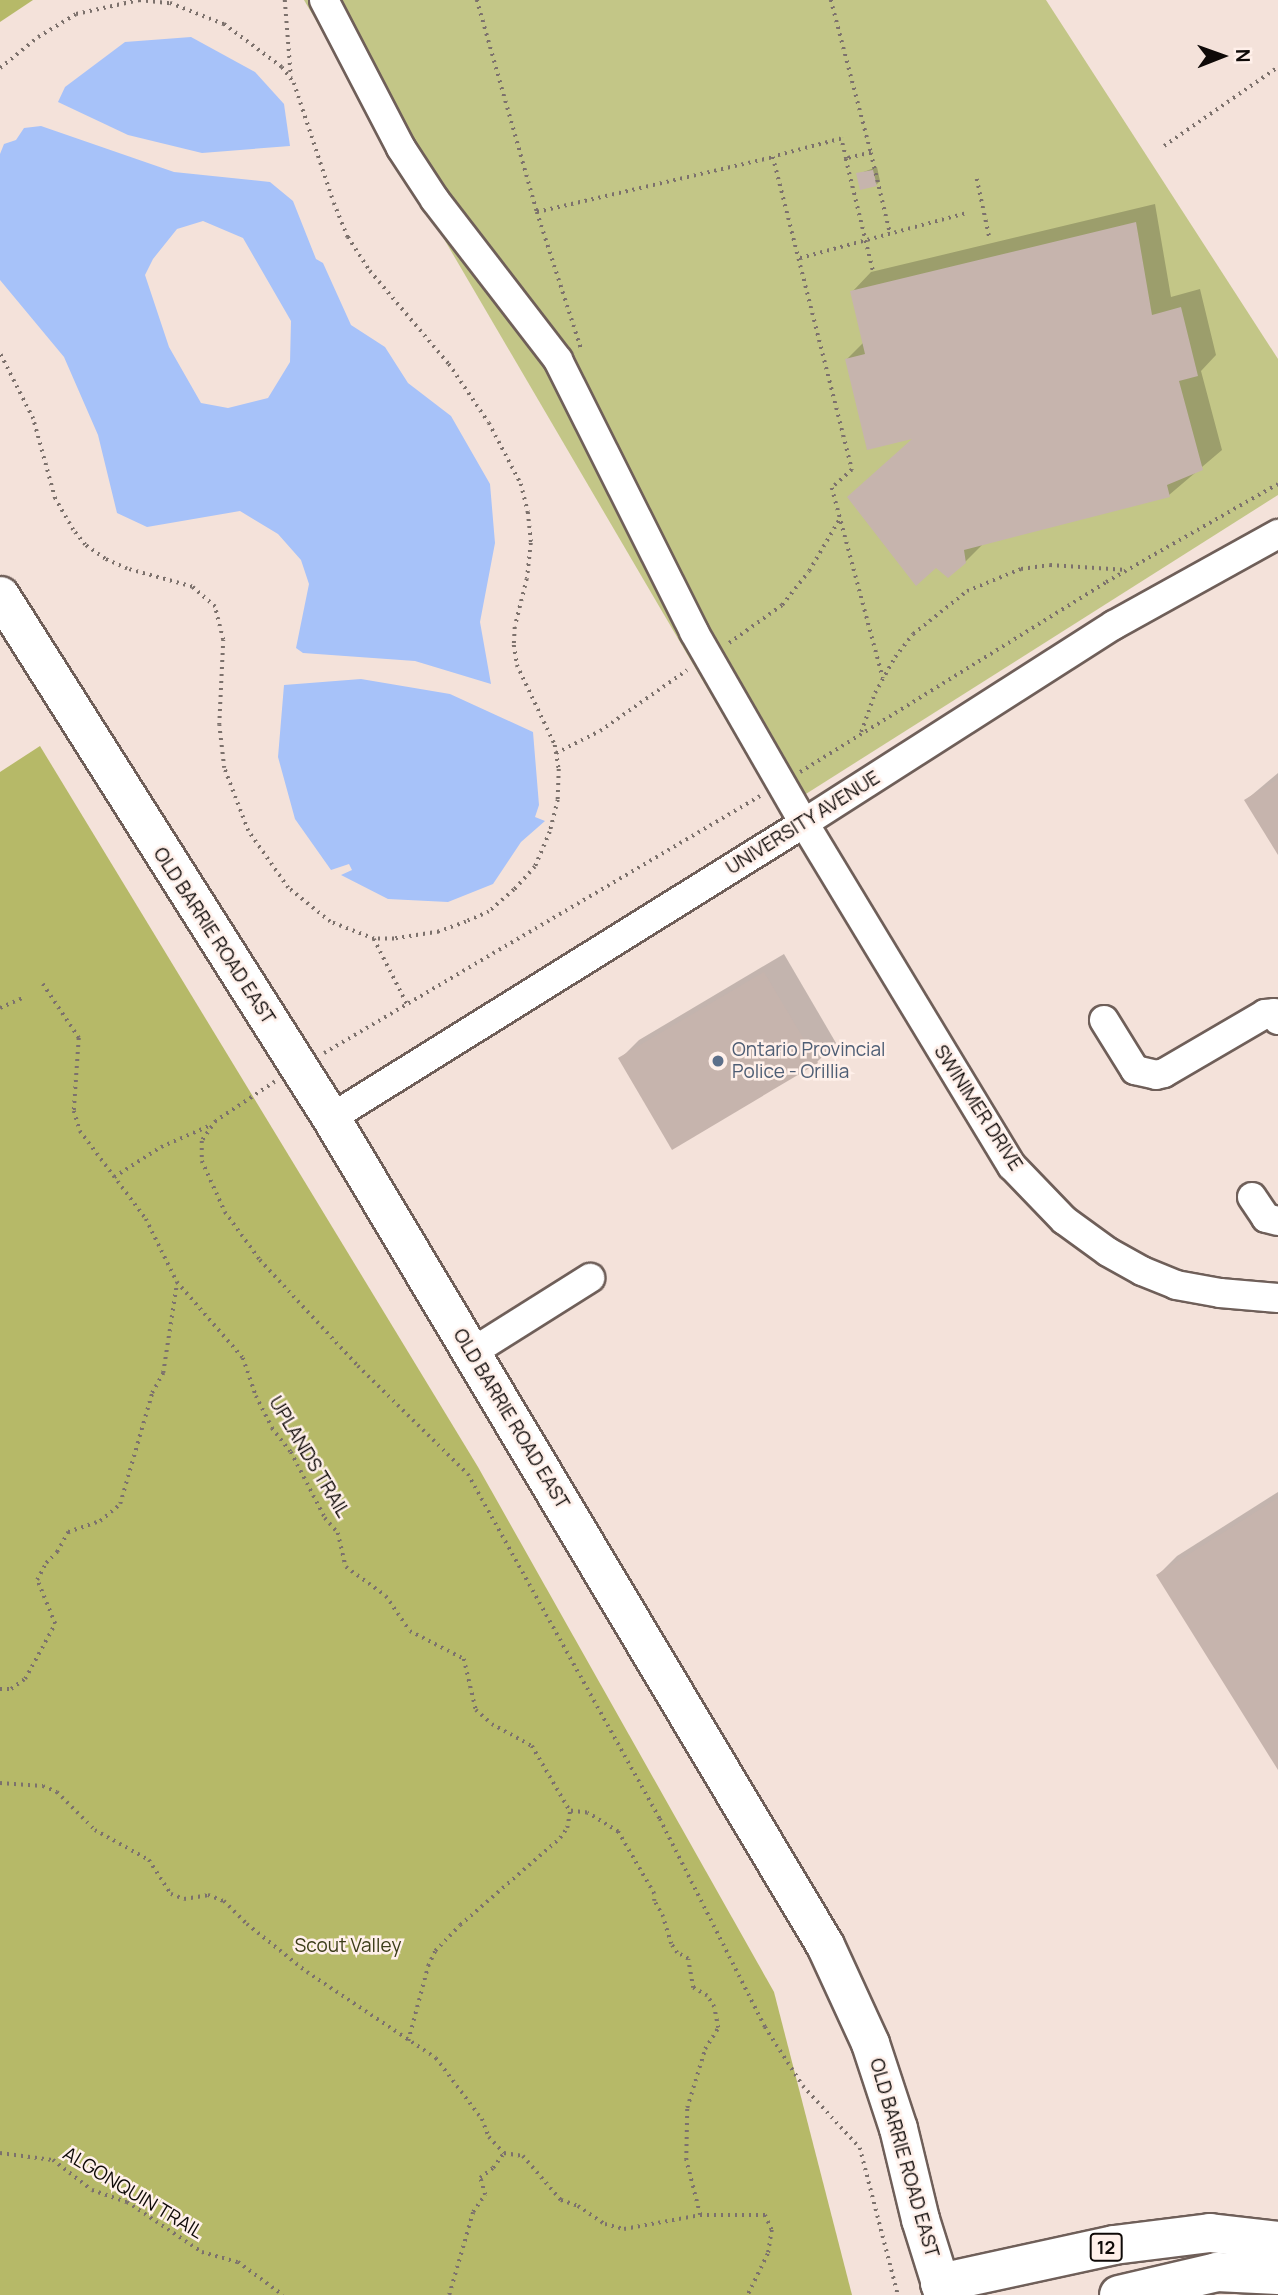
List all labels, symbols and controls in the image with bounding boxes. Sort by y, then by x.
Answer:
north arrow [1187,21,1257,91]
text: N [1230,49,1256,63]
street label: UNIVERSITY AVENUE [722,766,884,880]
street label: OLD BARRIE ROAD EAST [148,843,280,1029]
place label: Ontario Provincial Police - Orillia [732,1039,885,1083]
street label: SWINIMER DRIVE [929,1041,1027,1175]
marker: Ontario Provincial Police - Orillia [710,1053,726,1069]
street label: OLD BARRIE ROAD EAST [448,1325,574,1513]
street label: UPLANDS TRAIL [264,1392,354,1522]
park label: Scout Valley [295,1935,401,1957]
street label: OLD BARRIE ROAD EAST [865,2056,943,2260]
street label: ALGONQUIN TRAIL [59,2142,207,2244]
road number: 12 [1088,2232,1124,2262]

